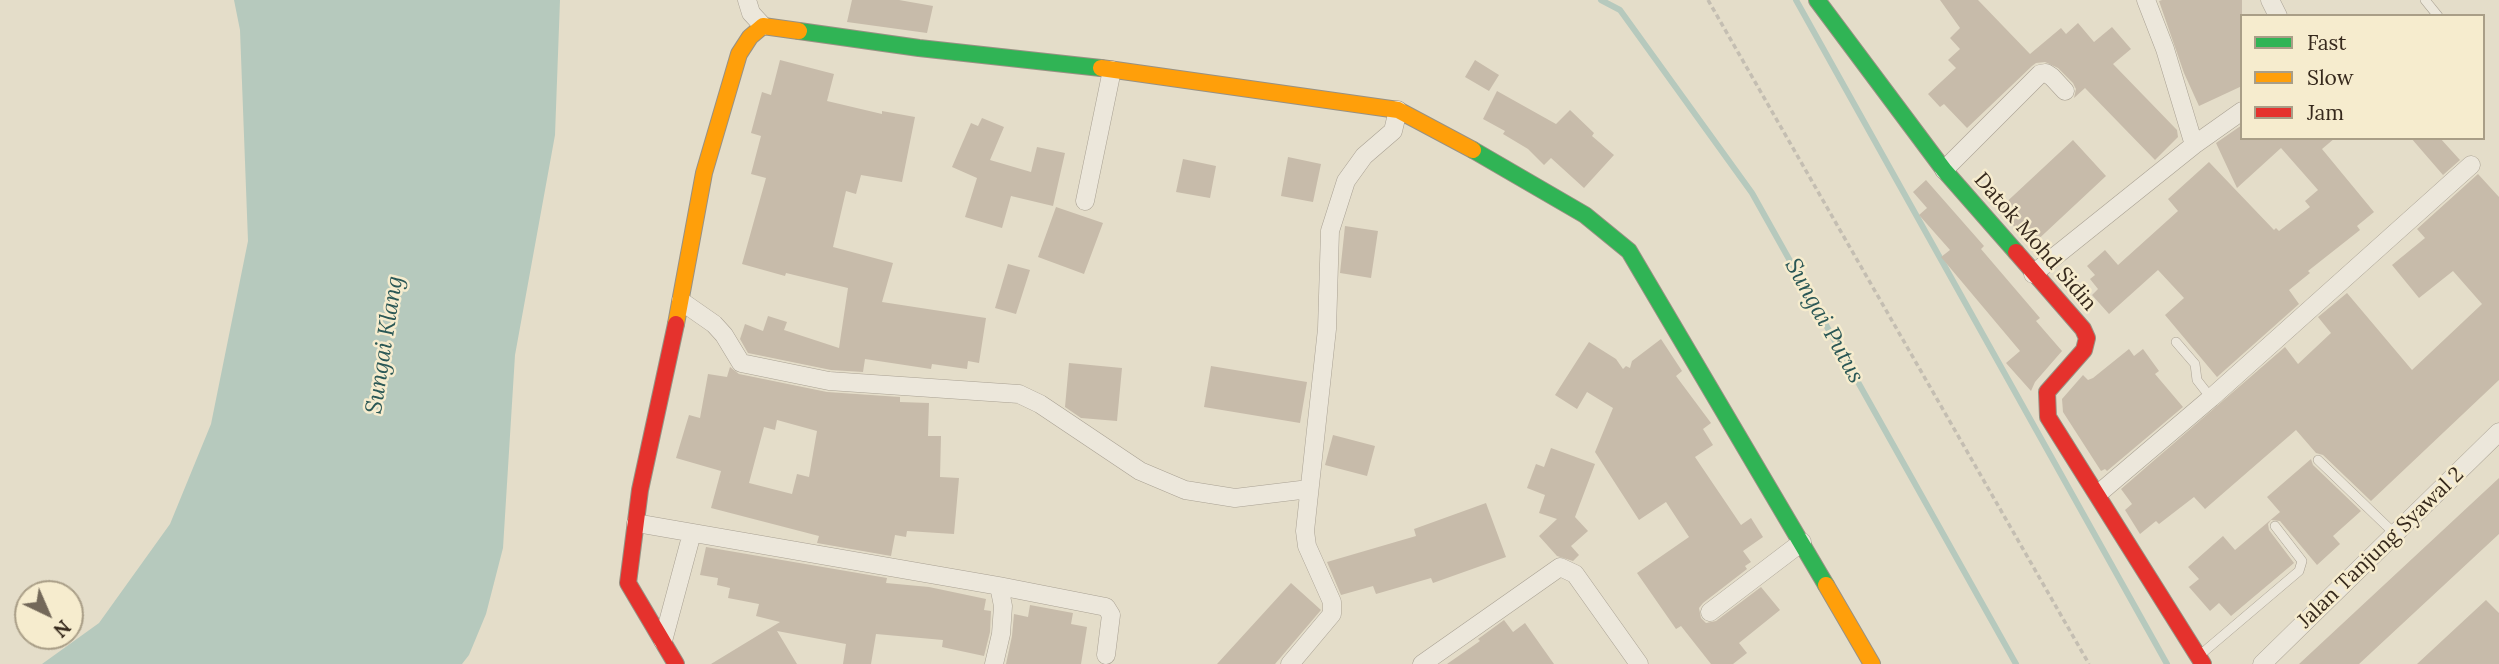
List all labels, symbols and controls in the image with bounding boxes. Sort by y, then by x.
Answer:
legend [2240,14,2485,140]
text: Fast [2307,29,2346,56]
text: Slow [2307,64,2354,91]
text: Jam [2307,99,2344,126]
street label: Datok Mohd Sidin [1968,168,2102,316]
water label: Sungai Putus [1778,254,1870,388]
water label: Sungai Klang [360,274,410,416]
street label: Jalan Tanjung Syawal 2 [2293,462,2469,634]
north arrow [14,580,84,650]
text: N [49,615,76,642]

